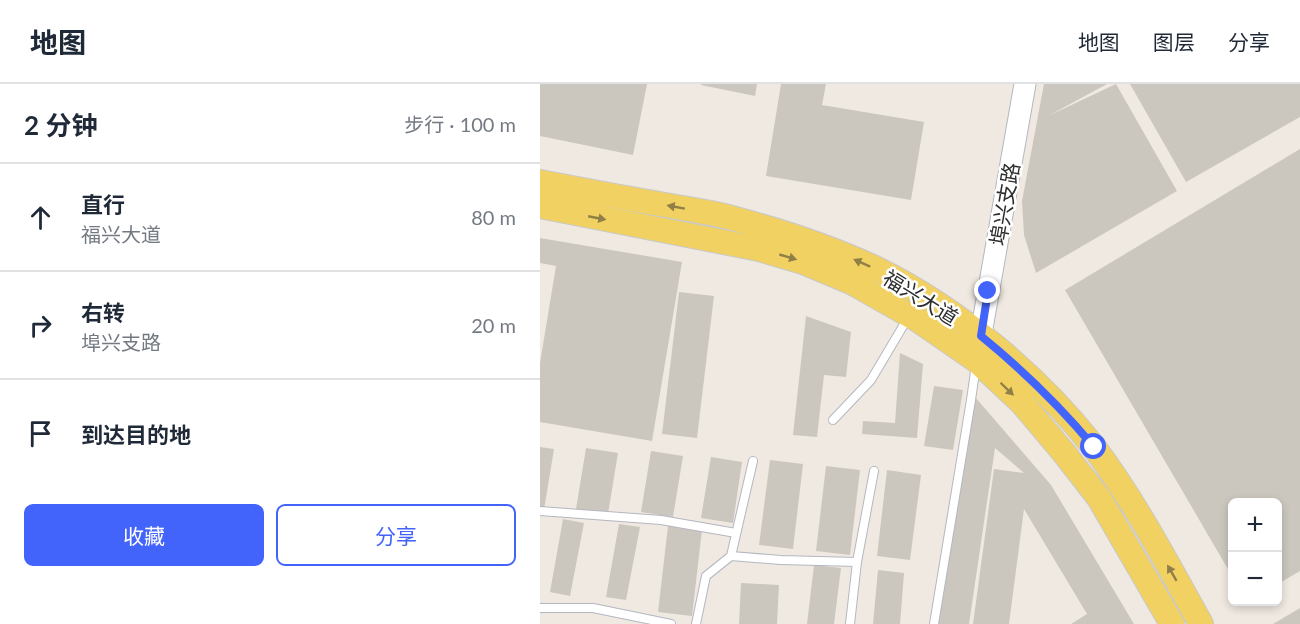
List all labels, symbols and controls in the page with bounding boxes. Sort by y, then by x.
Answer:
text: 地图 [30,25,86,59]
text: 地图 [1078,29,1120,54]
text: 图层 [1153,29,1195,54]
text: 分享 [1228,29,1270,54]
text: 2 分钟 [24,109,97,141]
text: 步行 · 100 m [404,112,516,136]
street label: 埠兴支路 [984,160,1024,248]
text: 直行 [81,191,125,218]
icon: ahead [24,201,57,234]
one-way arrow [666,203,685,212]
text: 80 m [471,205,516,229]
one-way arrow [588,214,607,223]
text: 福兴大道 [81,222,161,246]
one-way arrow [779,253,797,263]
one-way arrow [853,258,871,268]
street label: 福兴大道 [879,264,963,330]
route end [974,277,1000,303]
text: 右转 [81,299,125,326]
icon: right [24,309,57,342]
text: 20 m [471,313,516,337]
text: 埠兴支路 [81,330,161,354]
one-way arrow [1000,382,1014,396]
icon: arrive [24,417,57,450]
text: 到达目的地 [81,421,191,448]
route start [1080,433,1106,459]
map controls [1228,498,1282,606]
button: + [1228,498,1282,552]
button: 收藏 [24,504,264,566]
button: 分享 [276,504,516,566]
button: − [1228,552,1282,606]
one-way arrow [1167,564,1177,581]

